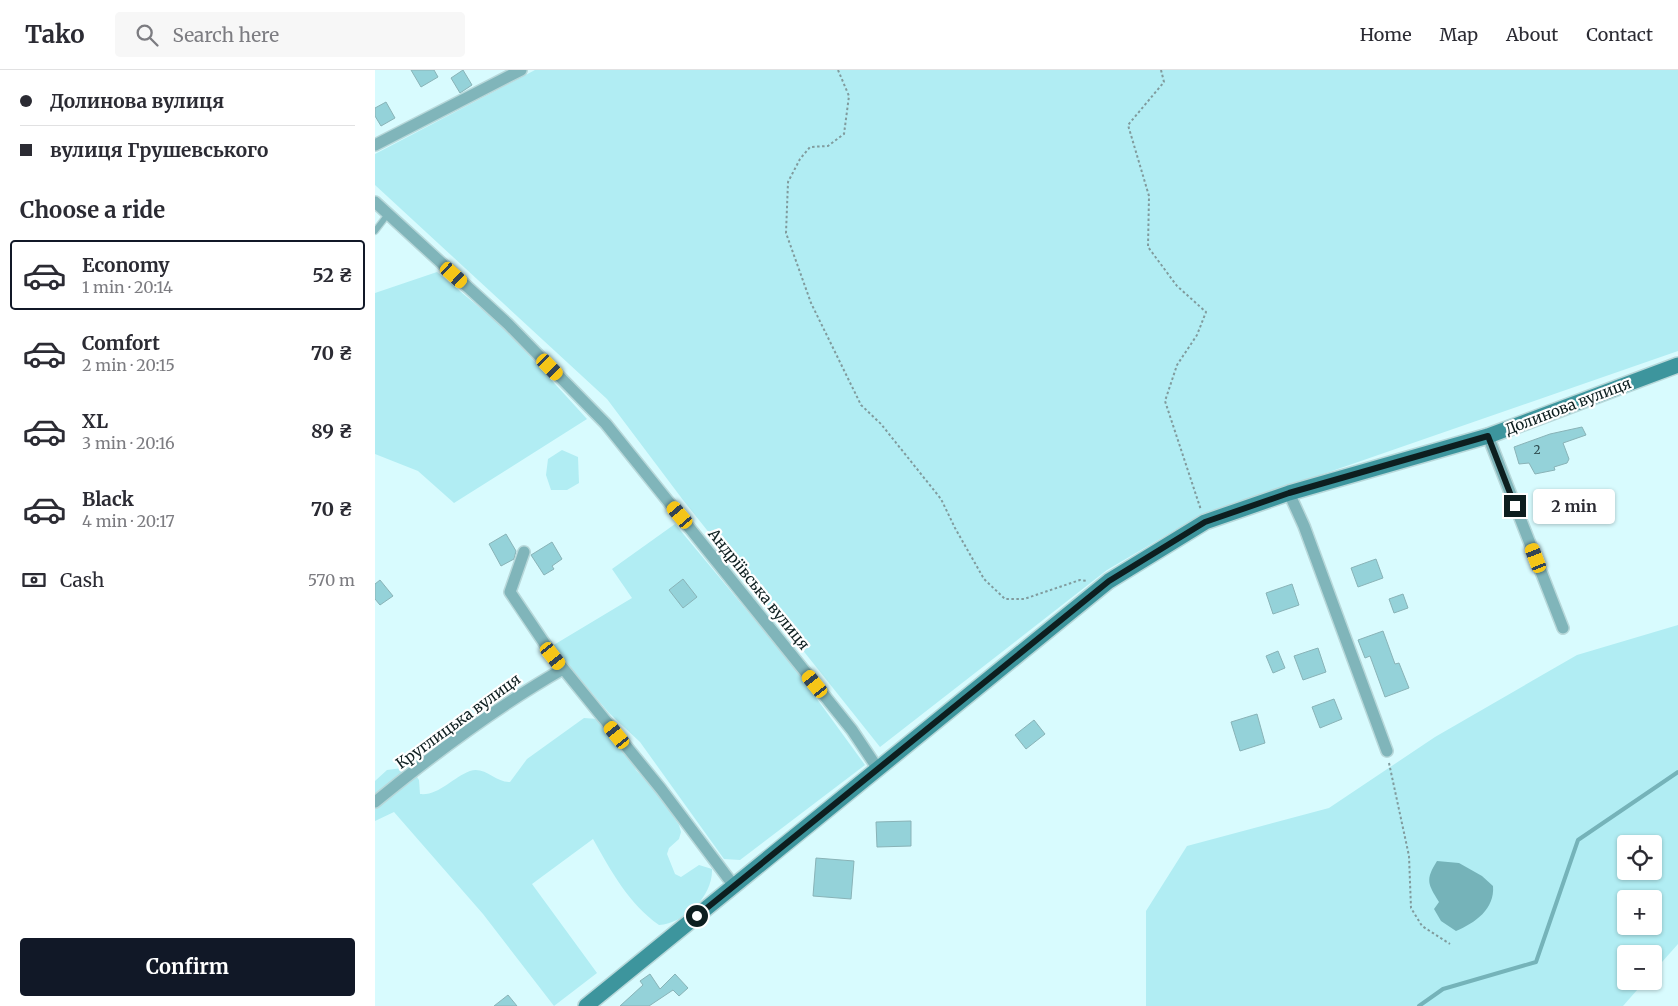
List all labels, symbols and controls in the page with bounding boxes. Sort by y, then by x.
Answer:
search box [115,12,465,57]
text: Tako [25,19,85,50]
icon: search [133,21,161,49]
text: Search here [173,23,279,47]
text: Home [1360,23,1412,46]
text: Map [1440,23,1478,46]
text: About [1506,23,1558,46]
text: Contact [1586,23,1653,46]
text: Долинова вулиця [50,89,224,113]
text: вулиця Грушевського [50,138,268,162]
text: Choose a ride [20,196,165,224]
icon: car [22,253,67,298]
text: Economy [82,253,170,277]
car [437,259,470,291]
text: 52 ₴ [312,263,353,287]
text: 1 min · 20:14 [82,277,173,297]
icon: car [22,331,67,376]
text: Comfort [82,331,160,355]
text: 70 ₴ [311,341,353,365]
car [534,351,565,383]
text: 2 min · 20:15 [82,355,175,375]
street label: Долинова вулиця [1502,373,1634,439]
icon: car [22,409,67,454]
text: XL [82,409,108,433]
text: 89 ₴ [311,419,353,443]
text: 3 min · 20:16 [82,433,175,453]
house number: 2 [1533,442,1541,457]
icon: car [22,487,67,532]
text: Black [82,487,134,511]
callout: 2 min [1533,488,1615,524]
route end [1504,495,1526,517]
text: 2 min [1551,496,1597,516]
text: 70 ₴ [311,497,353,521]
car [664,499,695,531]
text: 4 min · 20:17 [82,511,175,531]
street label: Андріївська вулиця [704,524,814,653]
car [1523,541,1548,575]
icon: cash [20,566,48,594]
text: Cash [60,568,104,592]
text: 570 m [308,570,355,590]
car [537,640,568,672]
car [799,668,830,700]
street label: Круглицька вулиця [392,669,524,773]
car [601,719,632,751]
map controls [1617,835,1662,990]
button: locate [1617,835,1662,880]
button: + [1617,890,1662,935]
route start [686,905,708,927]
button: Confirm [20,938,355,996]
button: − [1617,945,1662,990]

